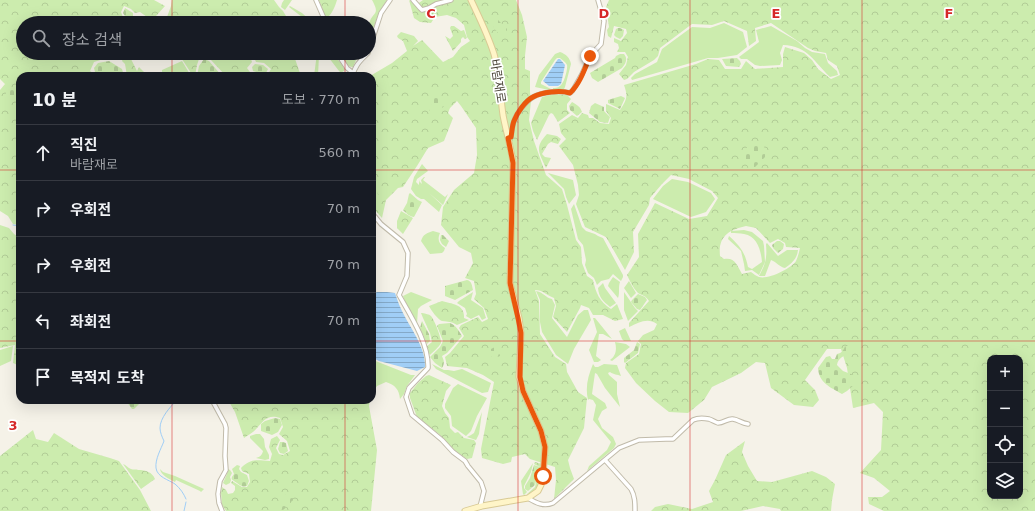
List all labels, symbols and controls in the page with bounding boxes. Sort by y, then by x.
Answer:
text: C [426,6,436,21]
text: D [599,6,610,21]
text: E [772,6,780,21]
text: F [945,6,953,21]
search box [16,16,376,60]
icon: search [30,27,52,49]
text: 장소 검색 [62,31,122,49]
route end [581,47,599,65]
street label: 바람재로 [488,58,508,104]
text: 10 분 [32,90,77,110]
text: 도보 · 770 m [282,92,360,107]
text: 직진 [70,136,98,154]
icon: ahead [32,142,54,164]
text: 560 m [318,145,360,160]
text: 바람재로 [70,157,118,172]
icon: right [32,198,54,220]
text: 우회전 [70,201,111,219]
text: 70 m [327,201,360,216]
icon: right [32,254,54,276]
text: 우회전 [70,257,111,275]
text: 70 m [327,257,360,272]
icon: left [32,310,54,332]
text: 좌회전 [70,313,111,331]
text: 70 m [327,313,360,328]
map controls [987,355,1023,499]
button: + [987,355,1023,391]
icon: arrive [32,366,54,388]
text: 목적지 도착 [70,369,144,387]
button: − [987,391,1023,427]
text: 3 [8,418,18,433]
button: locate [987,427,1023,463]
button: layers [987,463,1023,499]
route start [534,467,552,485]

